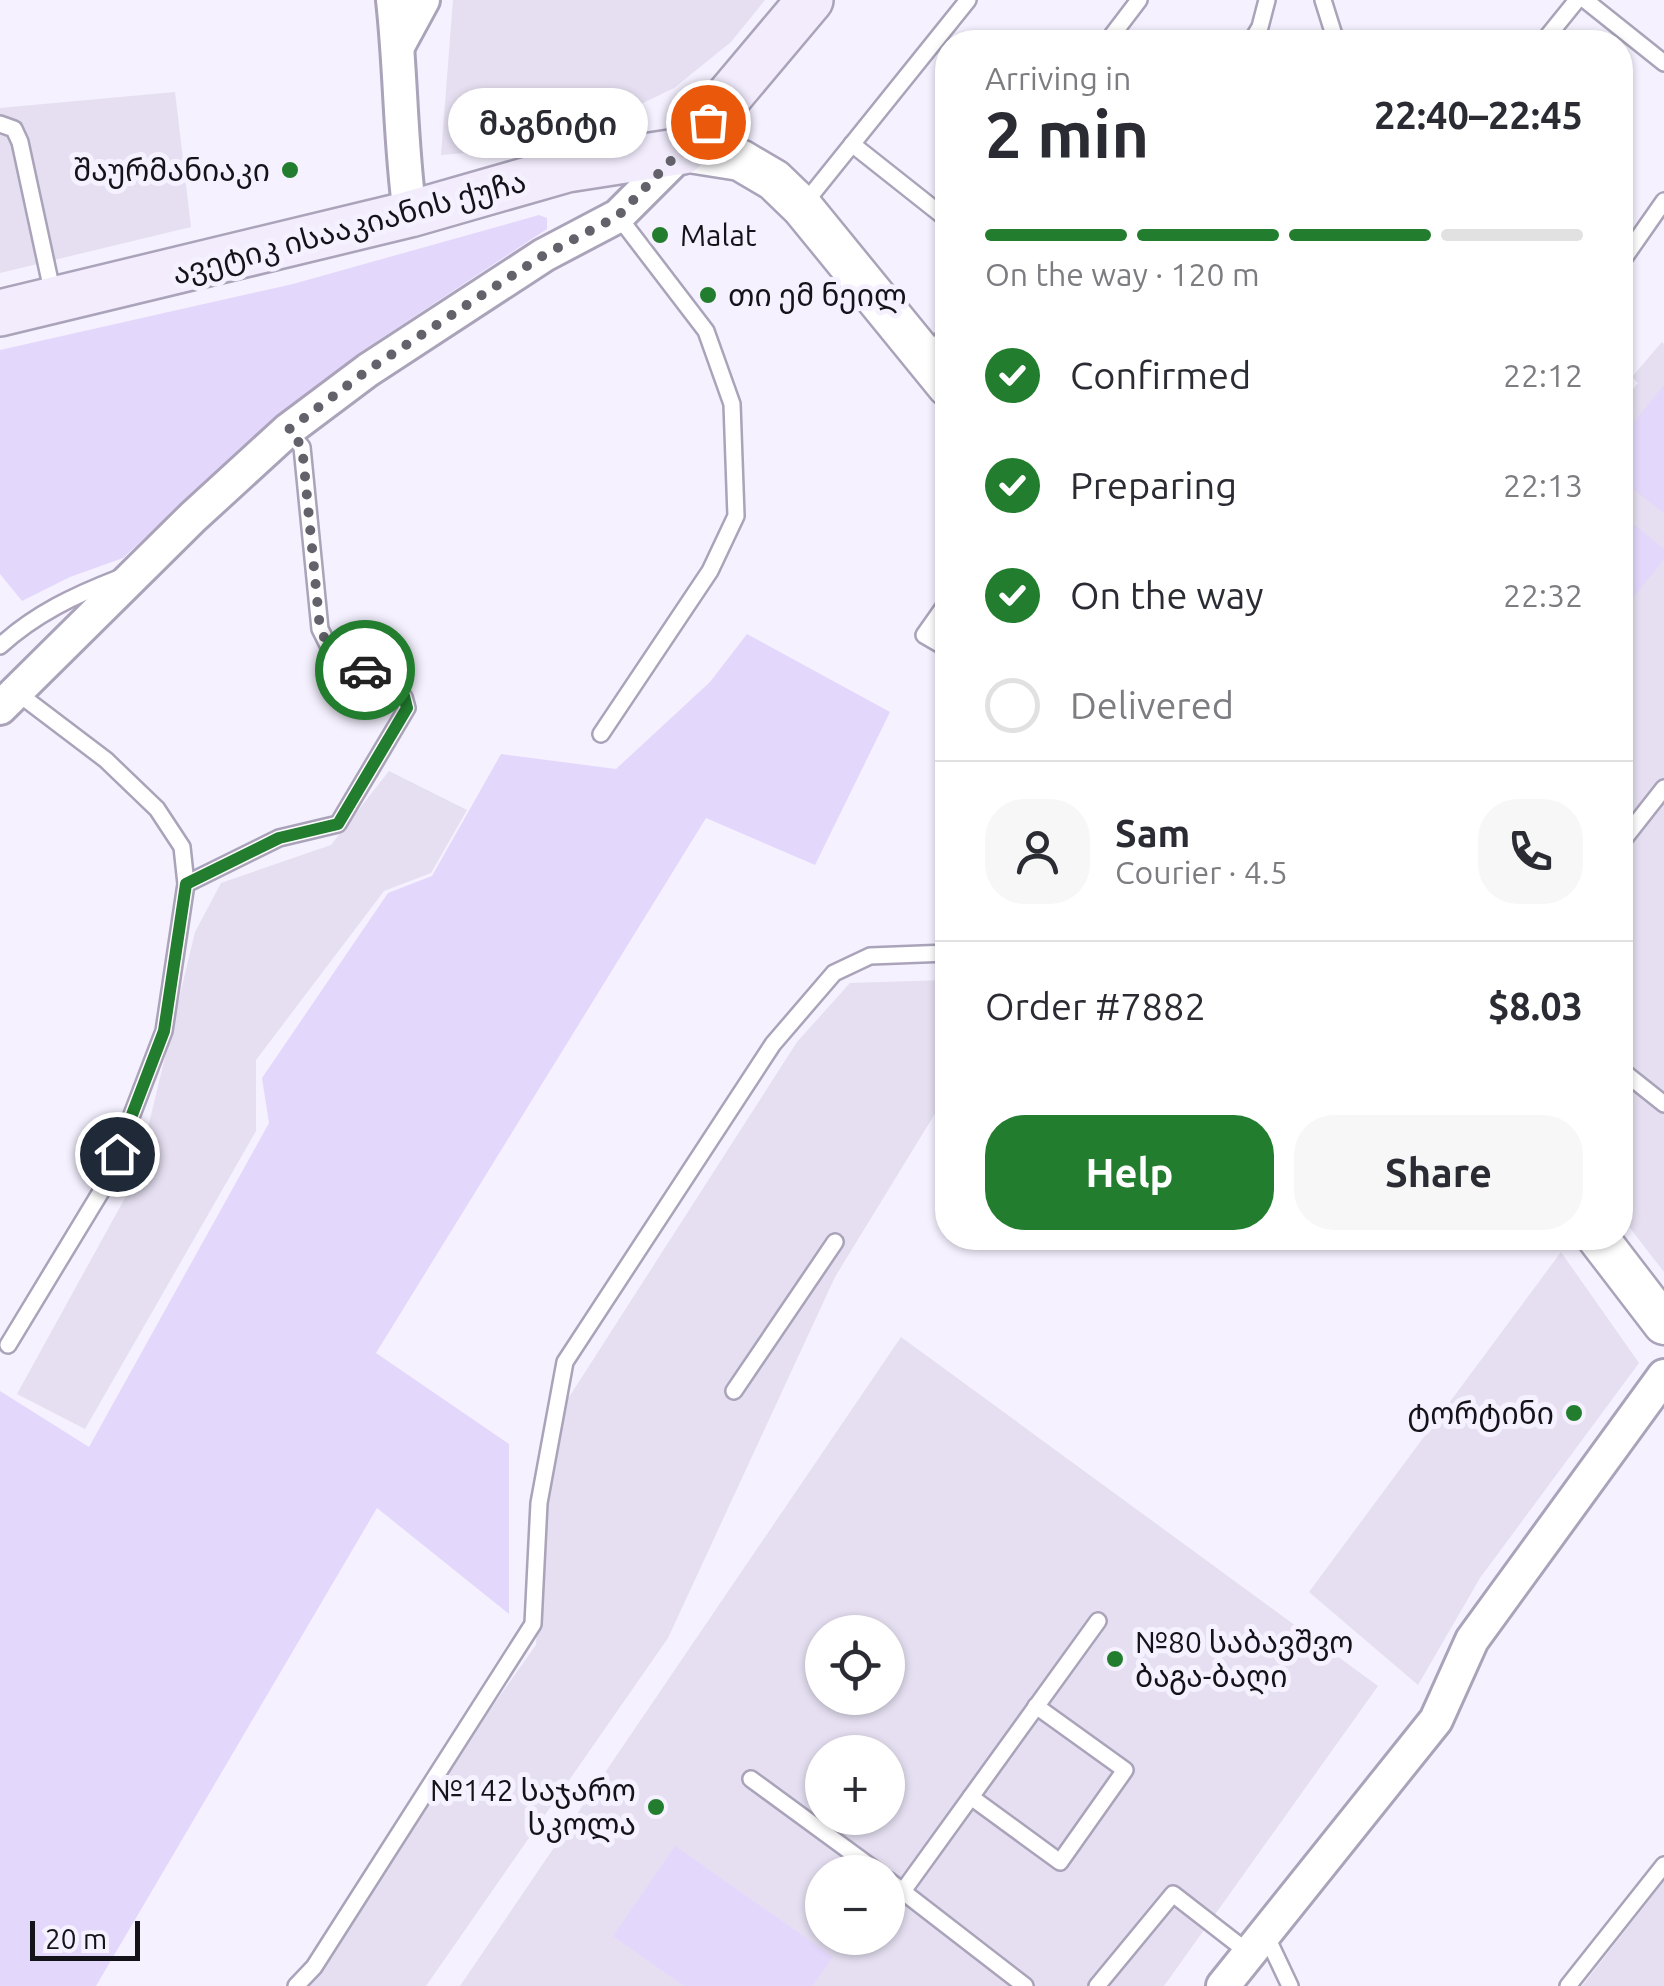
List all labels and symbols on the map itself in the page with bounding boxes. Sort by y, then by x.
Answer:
pin [666,80,751,165]
callout: მაგნიტი [448,87,648,157]
place label: შაურმანიაკი [73,153,270,189]
marker: შაურმანიაკი [279,159,301,181]
street label: ავეტიკ ისააკიანის ქუჩა [169,163,530,293]
place label: Malat [680,218,757,252]
marker: Malat [649,224,671,246]
place label: თი ემ ნეილ [728,278,907,314]
marker: თი ემ ნეილ [697,284,719,306]
courier [315,620,415,720]
pin [75,1112,160,1197]
place label: ტორტინი [1407,1396,1554,1432]
marker: ტორტინი [1563,1402,1585,1424]
place label: №80 საბავშვო ბაგა-ბაღი [1135,1625,1353,1695]
marker: №80 საბავშვო ბაგა-ბაღი [1104,1648,1126,1670]
place label: №142 საჯარო სკოლა [430,1773,636,1843]
marker: №142 საჯარო სკოლა [645,1796,667,1818]
scale bar [30,1916,140,1960]

